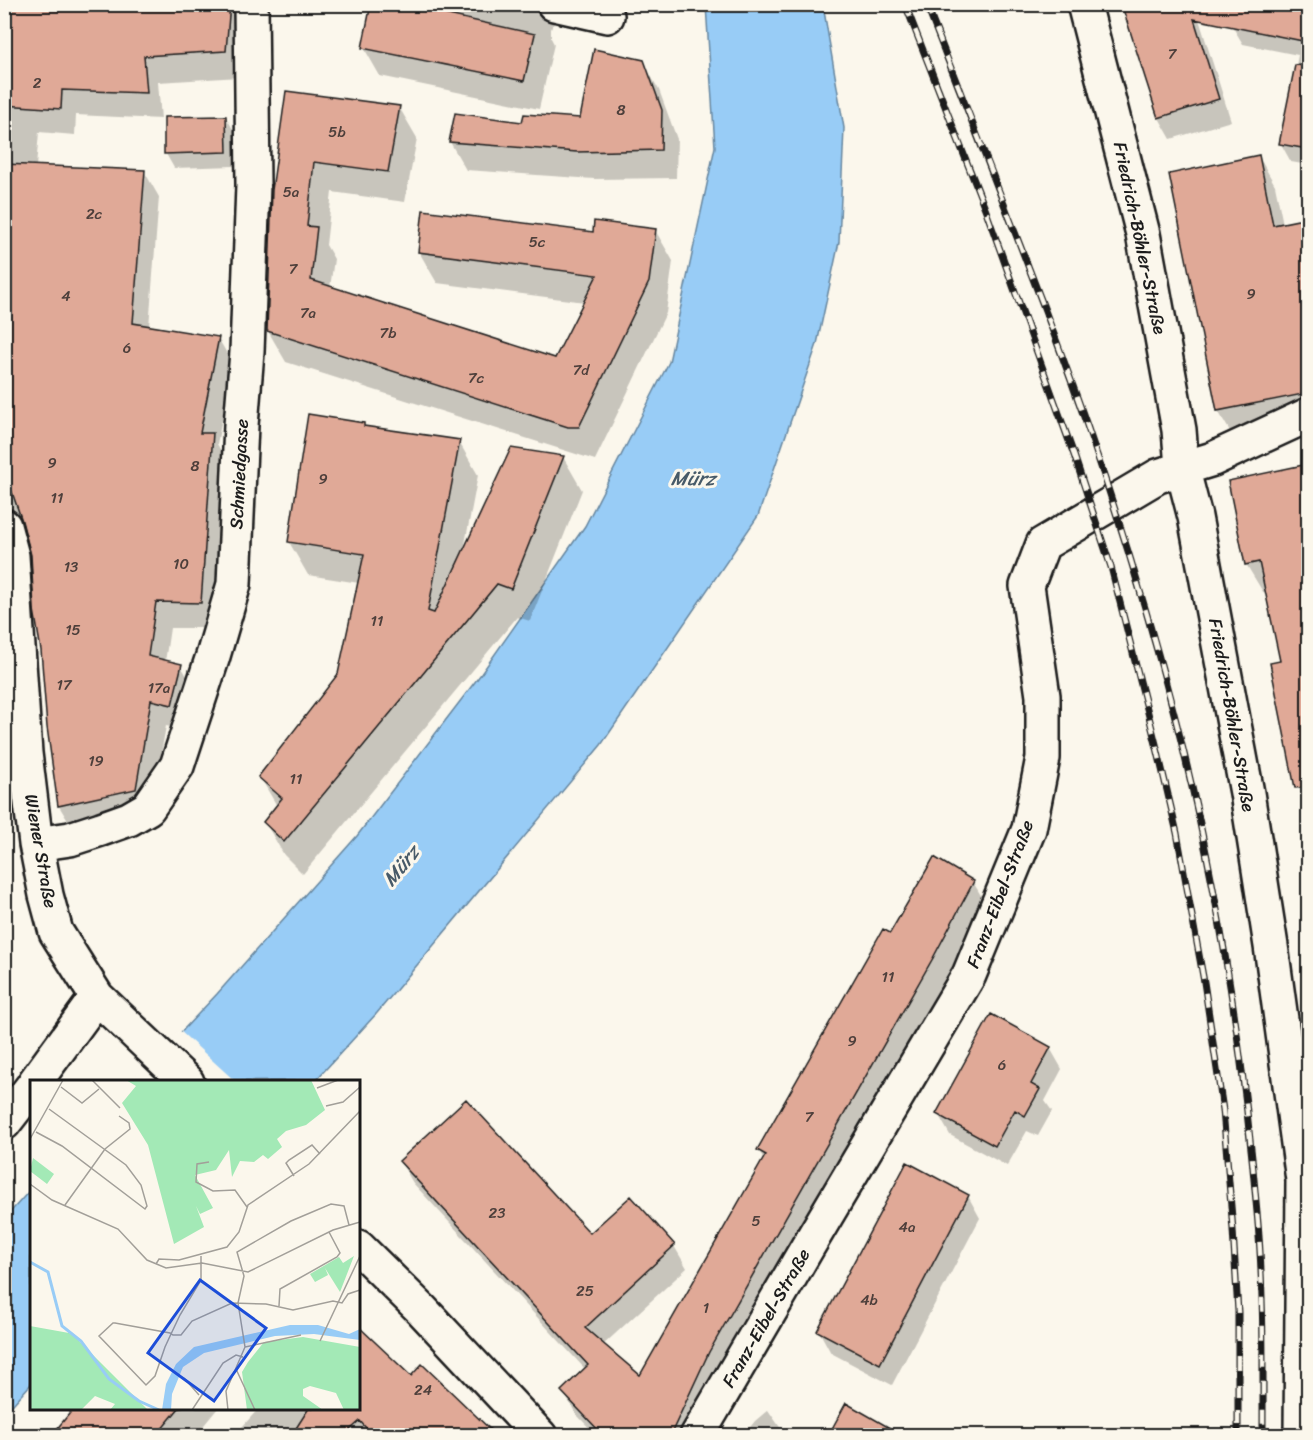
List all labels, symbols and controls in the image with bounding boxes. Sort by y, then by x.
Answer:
house number: 7 [1168,41,1178,67]
house number: 2 [33,70,42,96]
house number: 8 [616,97,626,123]
house number: 5b [328,119,346,145]
street label: Friedrich-Böhler-Straße [1104,139,1176,338]
house number: 5a [283,179,300,205]
house number: 2c [86,201,103,227]
house number: 5c [529,229,546,255]
house number: 7 [289,256,299,282]
house number: 9 [1246,281,1256,307]
house number: 4 [61,283,71,309]
house number: 7a [300,300,317,326]
house number: 7b [380,320,396,346]
house number: 6 [123,335,131,361]
house number: 7d [573,357,590,383]
house number: 7c [468,365,485,391]
street label: Schmiedgasse [220,418,258,530]
house number: 9 [47,450,57,476]
house number: 8 [190,453,200,479]
water label: Mürz [671,461,719,496]
house number: 9 [318,466,328,492]
house number: 11 [51,485,63,511]
house number: 10 [173,551,189,577]
house number: 13 [64,554,78,580]
house number: 11 [371,608,383,634]
street label: Friedrich-Böhler-Straße [1199,616,1265,815]
house number: 15 [65,617,81,643]
house number: 17 [56,672,73,698]
house number: 17a [148,675,171,701]
house number: 19 [88,748,104,774]
house number: 11 [290,766,302,792]
street label: Wiener Straße [15,792,67,910]
street label: Franz-Eibel-Straße [957,815,1043,973]
water label: Mürz [373,835,431,894]
house number: 11 [882,964,894,990]
house number: 9 [847,1028,857,1054]
house number: 6 [998,1052,1006,1078]
inset map [30,1080,360,1410]
house number: 7 [805,1104,815,1130]
house number: 23 [489,1200,505,1226]
house number: 5 [751,1208,761,1234]
house number: 4a [899,1214,916,1240]
street label: Franz-Eibel-Straße [713,1242,819,1394]
house number: 25 [576,1278,594,1304]
house number: 4b [860,1287,878,1313]
house number: 1 [703,1295,709,1321]
house number: 24 [414,1377,432,1403]

